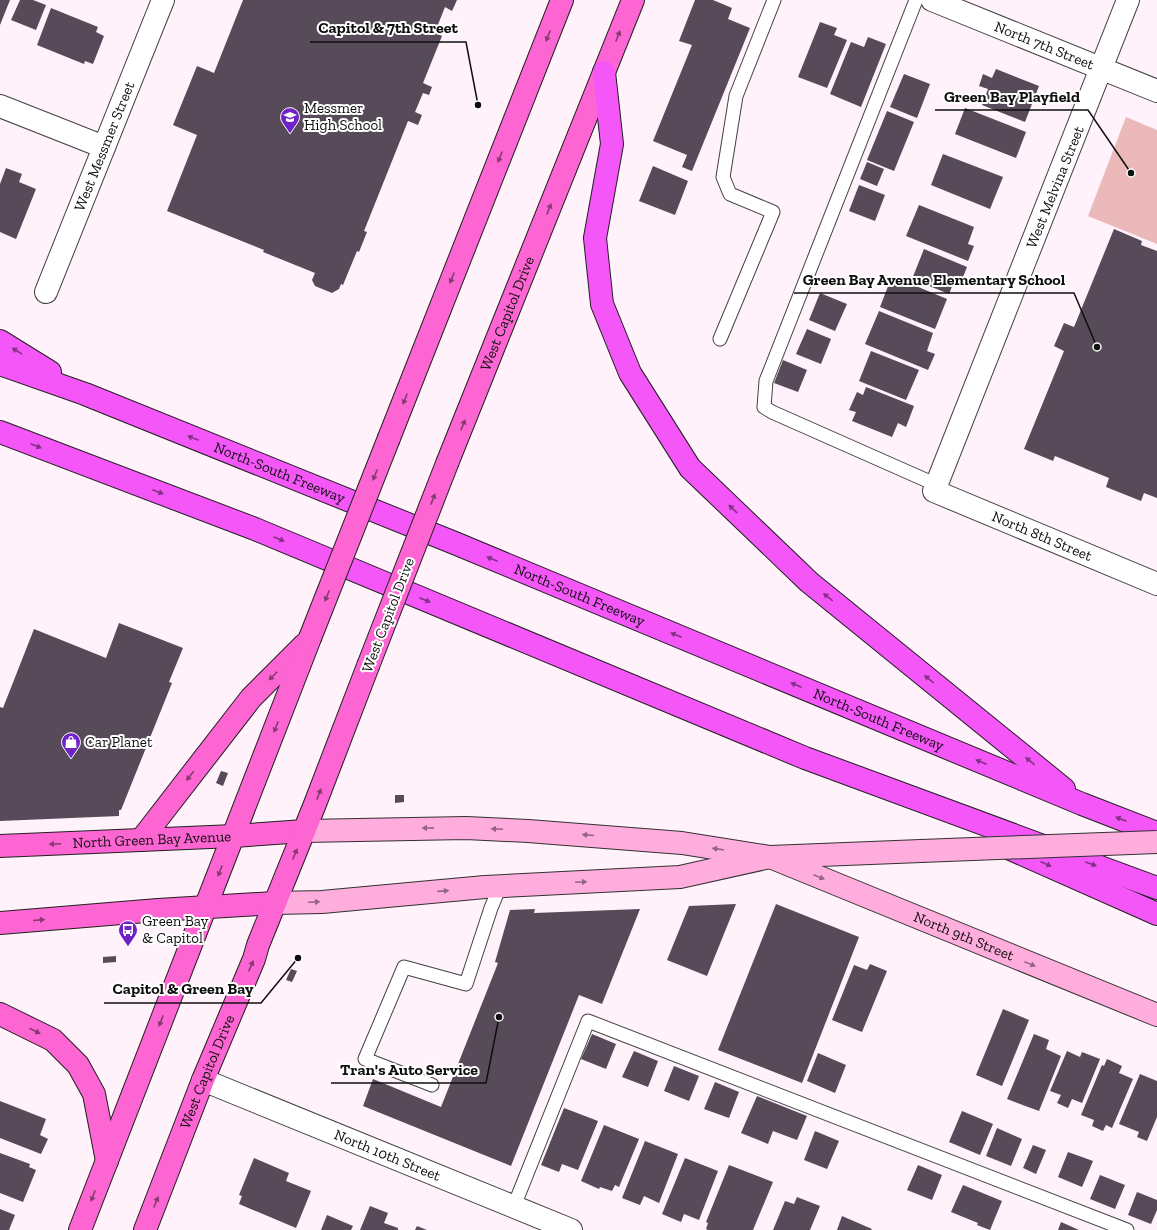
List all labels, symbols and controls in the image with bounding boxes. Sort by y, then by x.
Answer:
callout: Capitol & 7th Street [310,14,466,42]
street label: North 7th Street [992,17,1097,74]
text: Capitol & 7th Street [318,18,458,37]
one-way arrow [616,30,622,42]
one-way arrow [544,31,550,43]
street label: West Messmer Street [70,78,139,214]
callout: Green Bay Playfield [935,82,1088,110]
text: Green Bay Playfield [944,87,1080,106]
place label: Messmer High School [304,99,382,134]
school or university icon: Messmer High School [279,106,301,134]
street label: West Melvina Street [1022,123,1088,251]
one-way arrow [496,152,502,164]
one-way arrow [546,202,552,214]
street label: West Capitol Drive [476,254,538,373]
callout: Green Bay Avenue Elementary School [794,265,1074,293]
text: Green Bay Avenue Elementary School [803,270,1066,289]
one-way arrow [449,273,455,285]
one-way arrow [11,348,23,355]
one-way arrow [401,394,407,406]
one-way arrow [460,418,466,430]
one-way arrow [188,435,199,441]
street label: North-South Freeway [211,438,348,507]
one-way arrow [31,443,43,449]
one-way arrow [371,469,377,481]
one-way arrow [152,490,164,496]
one-way arrow [431,493,437,505]
one-way arrow [728,504,738,514]
street label: North 8th Street [989,507,1095,565]
one-way arrow [274,536,285,542]
street label: West Capitol Drive [358,555,418,675]
one-way arrow [486,556,497,562]
street label: North-South Freeway [512,560,648,630]
one-way arrow [324,590,330,601]
one-way arrow [823,593,834,602]
one-way arrow [419,596,431,603]
one-way arrow [670,632,682,638]
one-way arrow [268,671,278,681]
one-way arrow [924,675,935,684]
one-way arrow [790,682,802,688]
street label: North-South Freeway [811,684,947,755]
one-way arrow [273,721,279,733]
shop icon: Car Planet [60,731,82,759]
place label: Car Planet [85,733,153,751]
one-way arrow [1025,757,1035,766]
one-way arrow [975,758,987,764]
one-way arrow [186,770,195,781]
one-way arrow [316,788,322,800]
one-way arrow [1114,815,1126,821]
one-way arrow [421,825,434,831]
one-way arrow [490,826,503,832]
street label: North Green Bay Avenue [72,827,232,852]
one-way arrow [582,832,595,839]
one-way arrow [48,841,61,847]
one-way arrow [712,846,724,852]
one-way arrow [292,848,298,860]
one-way arrow [1086,861,1098,867]
one-way arrow [1040,862,1052,868]
one-way arrow [217,865,223,877]
one-way arrow [814,875,826,881]
one-way arrow [575,878,587,885]
one-way arrow [437,887,450,894]
one-way arrow [308,899,321,905]
street label: North 9th Street [911,908,1017,965]
place label: Green Bay & Capitol [142,912,209,947]
one-way arrow [33,917,45,923]
bus stop icon: Green Bay & Capitol [117,919,139,947]
one-way arrow [248,960,254,972]
one-way arrow [1025,961,1037,967]
callout: Capitol & Green Bay [104,975,261,1003]
text: Capitol & Green Bay [113,979,254,998]
street label: West Capitol Drive [176,1012,238,1131]
one-way arrow [158,1015,164,1026]
one-way arrow [29,1027,41,1034]
callout: Tran's Auto Service [331,1055,486,1083]
text: Tran's Auto Service [340,1060,478,1079]
street label: North 10th Street [331,1125,444,1185]
one-way arrow [90,1190,96,1202]
one-way arrow [153,1196,159,1208]

